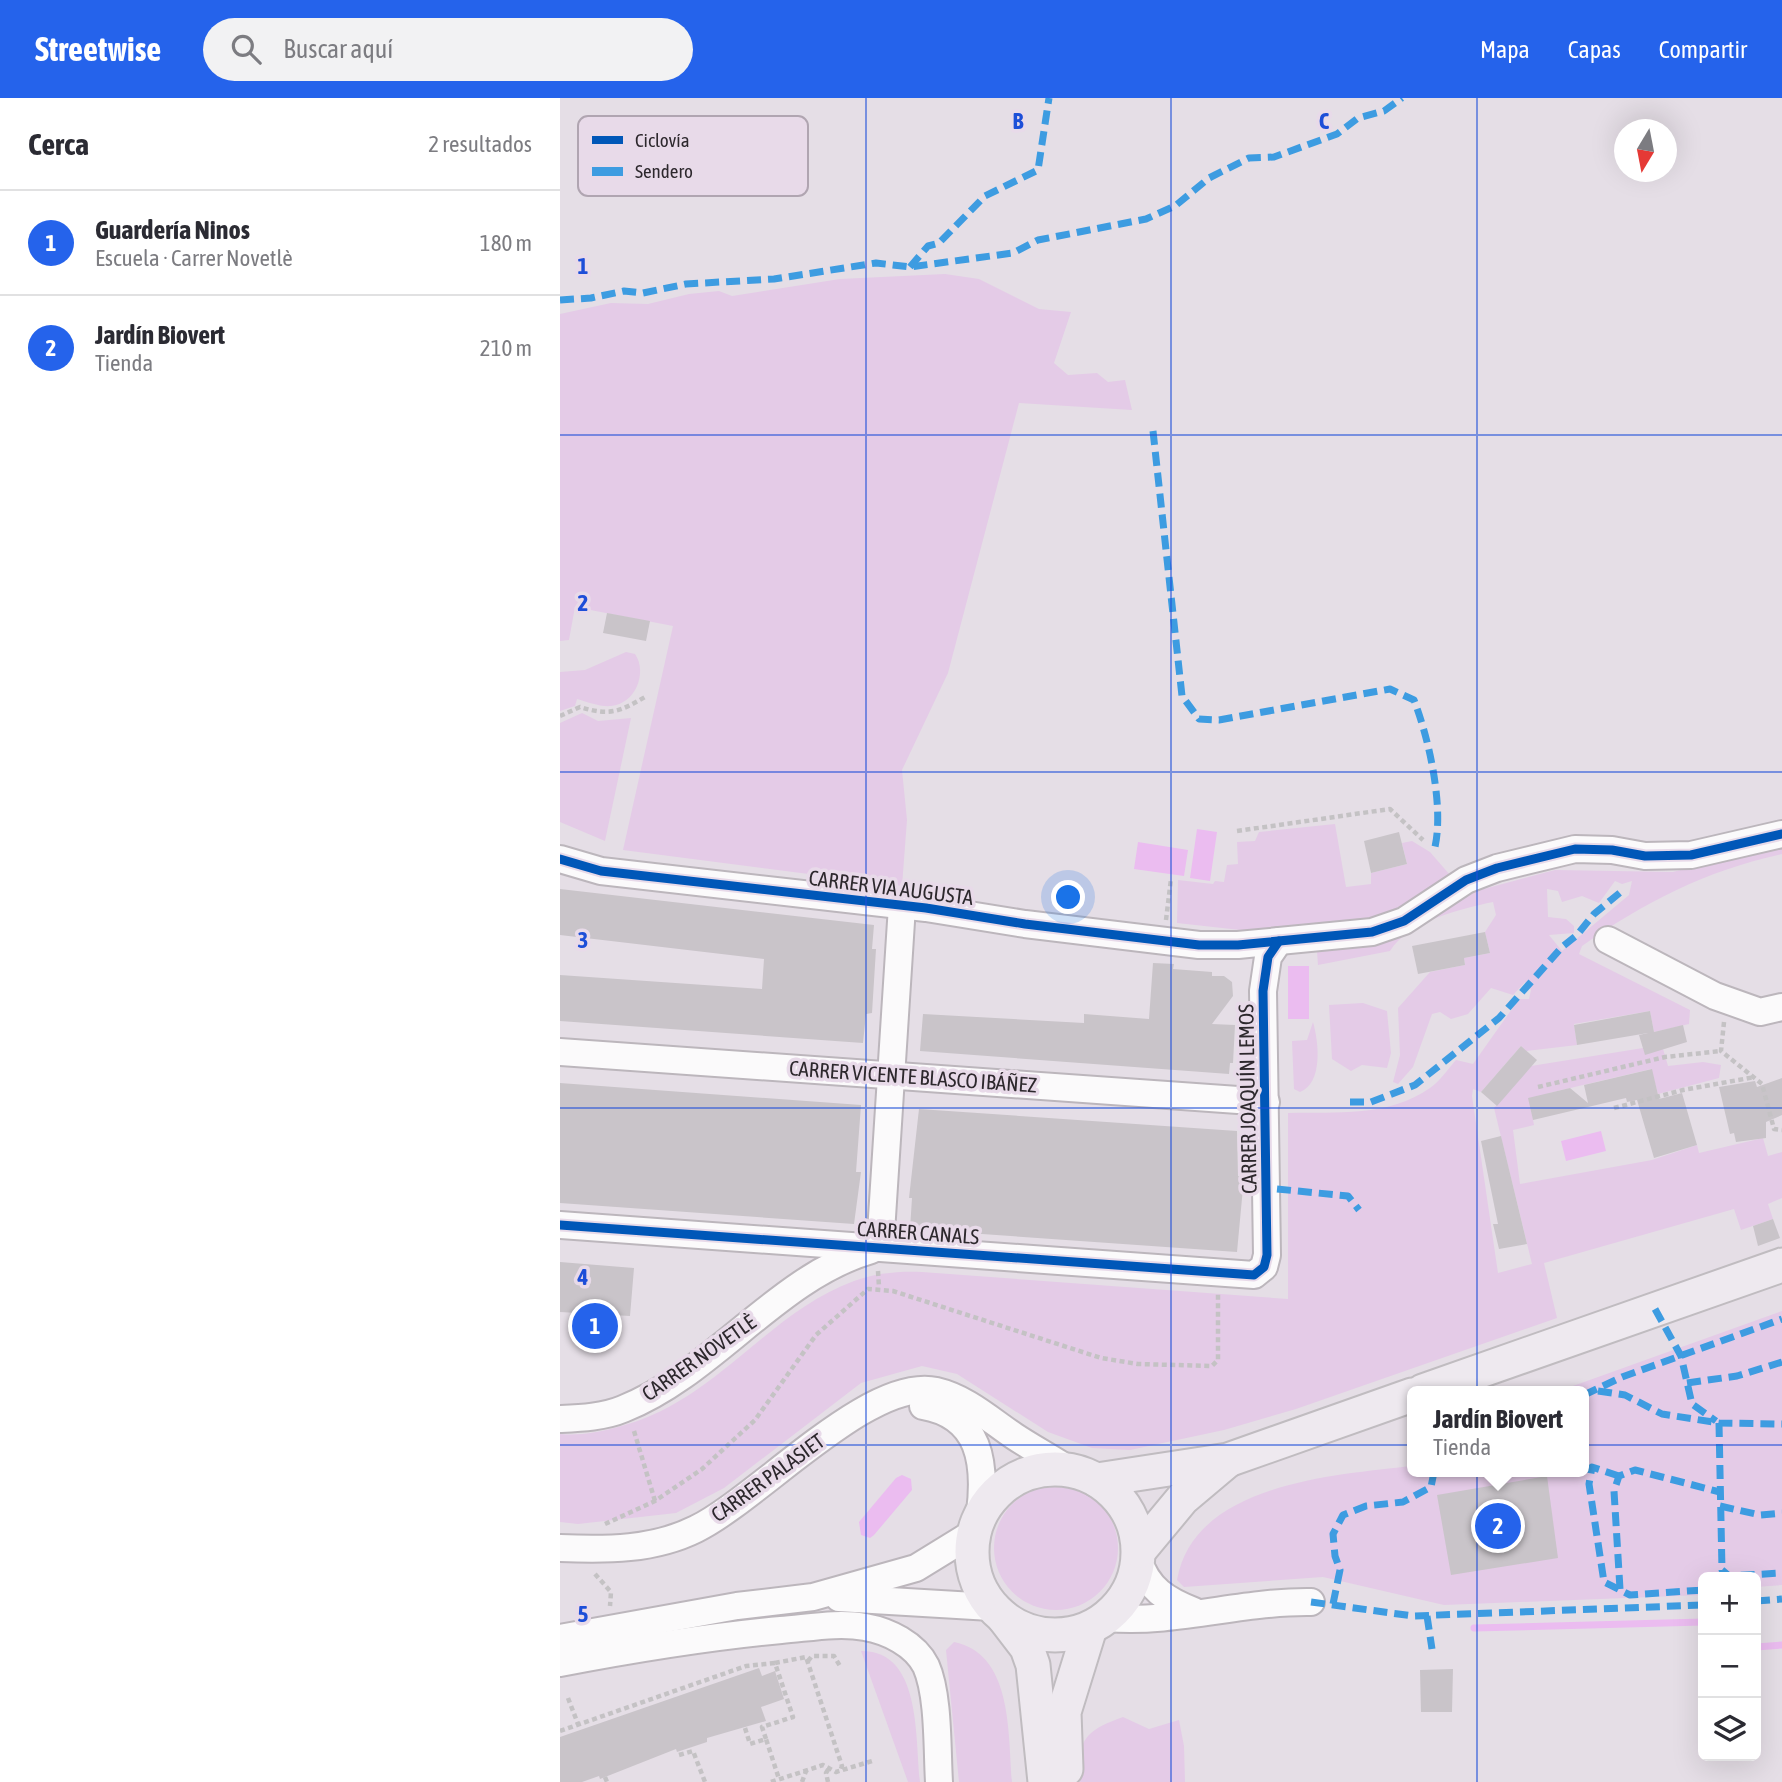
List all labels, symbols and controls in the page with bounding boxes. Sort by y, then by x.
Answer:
search box [203,18,693,81]
text: Streetwise [35,30,161,68]
icon: search [227,30,265,68]
text: Buscar aquí [283,34,393,64]
text: Mapa [1480,36,1530,63]
text: Capas [1568,36,1621,63]
text: Compartir [1659,36,1747,63]
text: B [1013,108,1024,134]
text: C [1319,108,1330,134]
legend [578,116,808,196]
north arrow [1614,119,1677,182]
text: Cerca [28,127,89,161]
text: Ciclovía [635,129,690,151]
text: 2 resultados [428,131,532,157]
text: Sendero [635,160,693,182]
text: Guardería Ninos [95,215,250,245]
text: 1 [46,230,56,256]
text: 180 m [480,230,532,256]
text: Escuela · Carrer Novetlè [95,245,293,271]
text: 1 [578,253,589,279]
text: Jardín Biovert [95,320,225,350]
text: 2 [46,335,56,361]
text: 210 m [480,335,532,361]
text: Tienda [95,350,153,376]
text: 2 [578,590,588,616]
street label: CARRER VIA AUGUSTA [807,865,975,909]
your location [1051,880,1085,914]
text: 3 [578,927,588,953]
street label: CARRER JOAQUÍN LEMOS [1233,1004,1261,1194]
street label: CARRER VICENTE BLASCO IBÁÑEZ [788,1055,1038,1097]
street label: CARRER CANALS [856,1216,980,1248]
text: 4 [577,1264,589,1290]
pin: 1 [572,1300,618,1352]
street label: CARRER NOVETLÈ [637,1309,760,1405]
popup [1407,1386,1589,1477]
text: Jardín Biovert [1433,1404,1563,1434]
street label: CARRER PALASIET [706,1428,828,1526]
text: Tienda [1433,1434,1491,1460]
pin: 2 [1475,1500,1521,1552]
map controls [1698,1572,1761,1761]
button: + [1698,1572,1761,1635]
text: 5 [578,1601,589,1627]
button: − [1698,1635,1761,1698]
button: layers [1698,1698,1761,1761]

